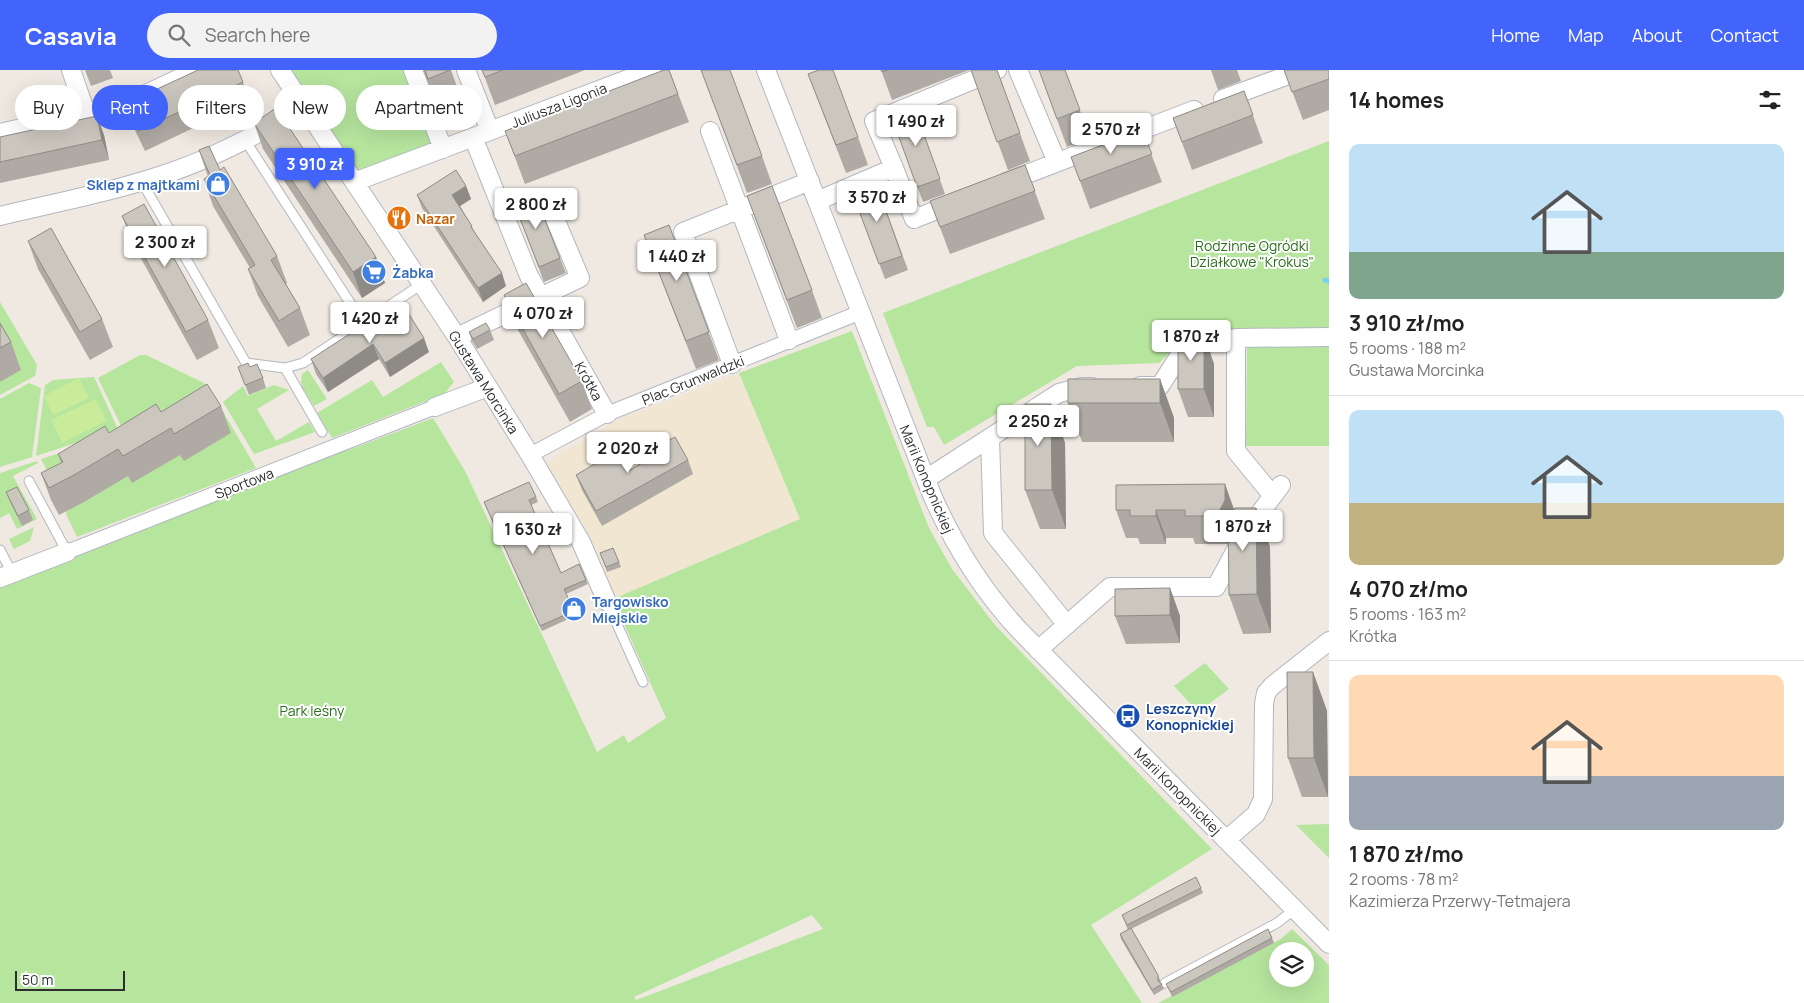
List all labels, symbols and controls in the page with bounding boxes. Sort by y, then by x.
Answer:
search box [147,13,497,58]
text: Casavia [25,19,117,52]
icon: search [165,21,193,49]
text: Search here [205,22,310,48]
text: Home [1491,23,1540,47]
text: Map [1568,23,1604,47]
text: About [1632,23,1682,47]
text: Contact [1710,23,1779,47]
street label: Juliusza Ligonia [508,78,610,132]
chip: Buy [15,85,82,130]
chip: Rent [92,85,168,130]
chip: Filters [178,85,264,130]
chip: New [274,85,346,130]
chip: Apartment [356,85,482,130]
text: 14 homes [1349,86,1444,114]
icon: filters [1756,86,1784,114]
pin: 1 490 zł [864,104,968,147]
text: 1 490 zł [887,110,945,132]
pin: 2 570 zł [1059,112,1163,155]
text: 2 570 zł [1082,118,1140,140]
pin: 3 910 zł [263,148,367,190]
text: 3 910 zł [286,153,344,175]
shop icon: Sklep z majtkami [205,171,231,197]
place label: Sklep z majtkami [87,175,200,194]
icon: home [1522,177,1612,267]
pin: 3 570 zł [825,180,929,223]
text: 3 570 zł [848,186,906,208]
pin: 2 800 zł [484,188,588,230]
text: 2 800 zł [505,193,567,215]
restaurant icon: Nazar [386,205,412,231]
place label: Nazar [416,209,455,228]
pin: 2 300 zł [113,226,217,268]
text: 2 300 zł [135,231,195,253]
park label: Rodzinne Ogródki Działkowe "Krokus" [1190,236,1314,271]
pin: 1 440 zł [625,240,729,282]
text: 1 440 zł [648,245,706,267]
supermarket icon: Żabka [361,259,387,285]
place label: Żabka [392,263,434,282]
pin: 4 070 zł [491,296,595,339]
pin: 1 420 zł [318,302,422,344]
text: 4 070 zł [513,302,573,324]
text: 1 420 zł [341,307,399,329]
text: 3 910 zł/mo [1349,309,1465,337]
pin: 1 870 zł [1139,320,1243,362]
text: 1 870 zł [1163,325,1219,347]
street label: Gustawa Morcinka [445,327,523,437]
text: 5 rooms · 188 m² [1349,337,1466,359]
street label: Plac Grunwaldzki [639,351,747,409]
street label: Krótka [571,358,607,404]
text: Gustawa Morcinka [1349,359,1484,381]
pin: 2 250 zł [986,404,1090,447]
text: 2 250 zł [1008,410,1068,432]
street label: Marii Konopnickiej [896,422,958,536]
pin: 2 020 zł [576,432,680,474]
text: 2 020 zł [598,437,658,459]
icon: home [1522,442,1612,532]
street label: Sportowa [212,463,276,503]
pin: 1 870 zł [1191,510,1295,552]
pin: 1 630 zł [481,512,585,555]
text: 1 870 zł [1215,515,1271,537]
text: 1 630 zł [504,518,562,540]
text: 4 070 zł/mo [1349,575,1468,603]
place label: Targowisko Miejskie [592,592,669,627]
shop icon: Targowisko Miejskie [561,596,587,622]
text: 5 rooms · 163 m² [1349,603,1466,625]
text: Krótka [1349,625,1397,647]
place label: Leszczyny Konopnickiej [1146,699,1234,734]
park label: Park leśny [280,701,345,720]
bus stop icon: Leszczyny Konopnickiej [1115,703,1141,729]
icon: home [1522,707,1612,797]
street label: Marii Konopnickiej [1130,743,1226,839]
text: 1 870 zł/mo [1349,840,1463,868]
text: 2 rooms · 78 m² [1349,868,1458,890]
text: Kazimierza Przerwy-Tetmajera [1349,890,1571,912]
map controls [1269,942,1314,987]
button: layers [1269,942,1314,987]
scale bar [15,968,125,991]
text: 50 m [22,970,53,989]

